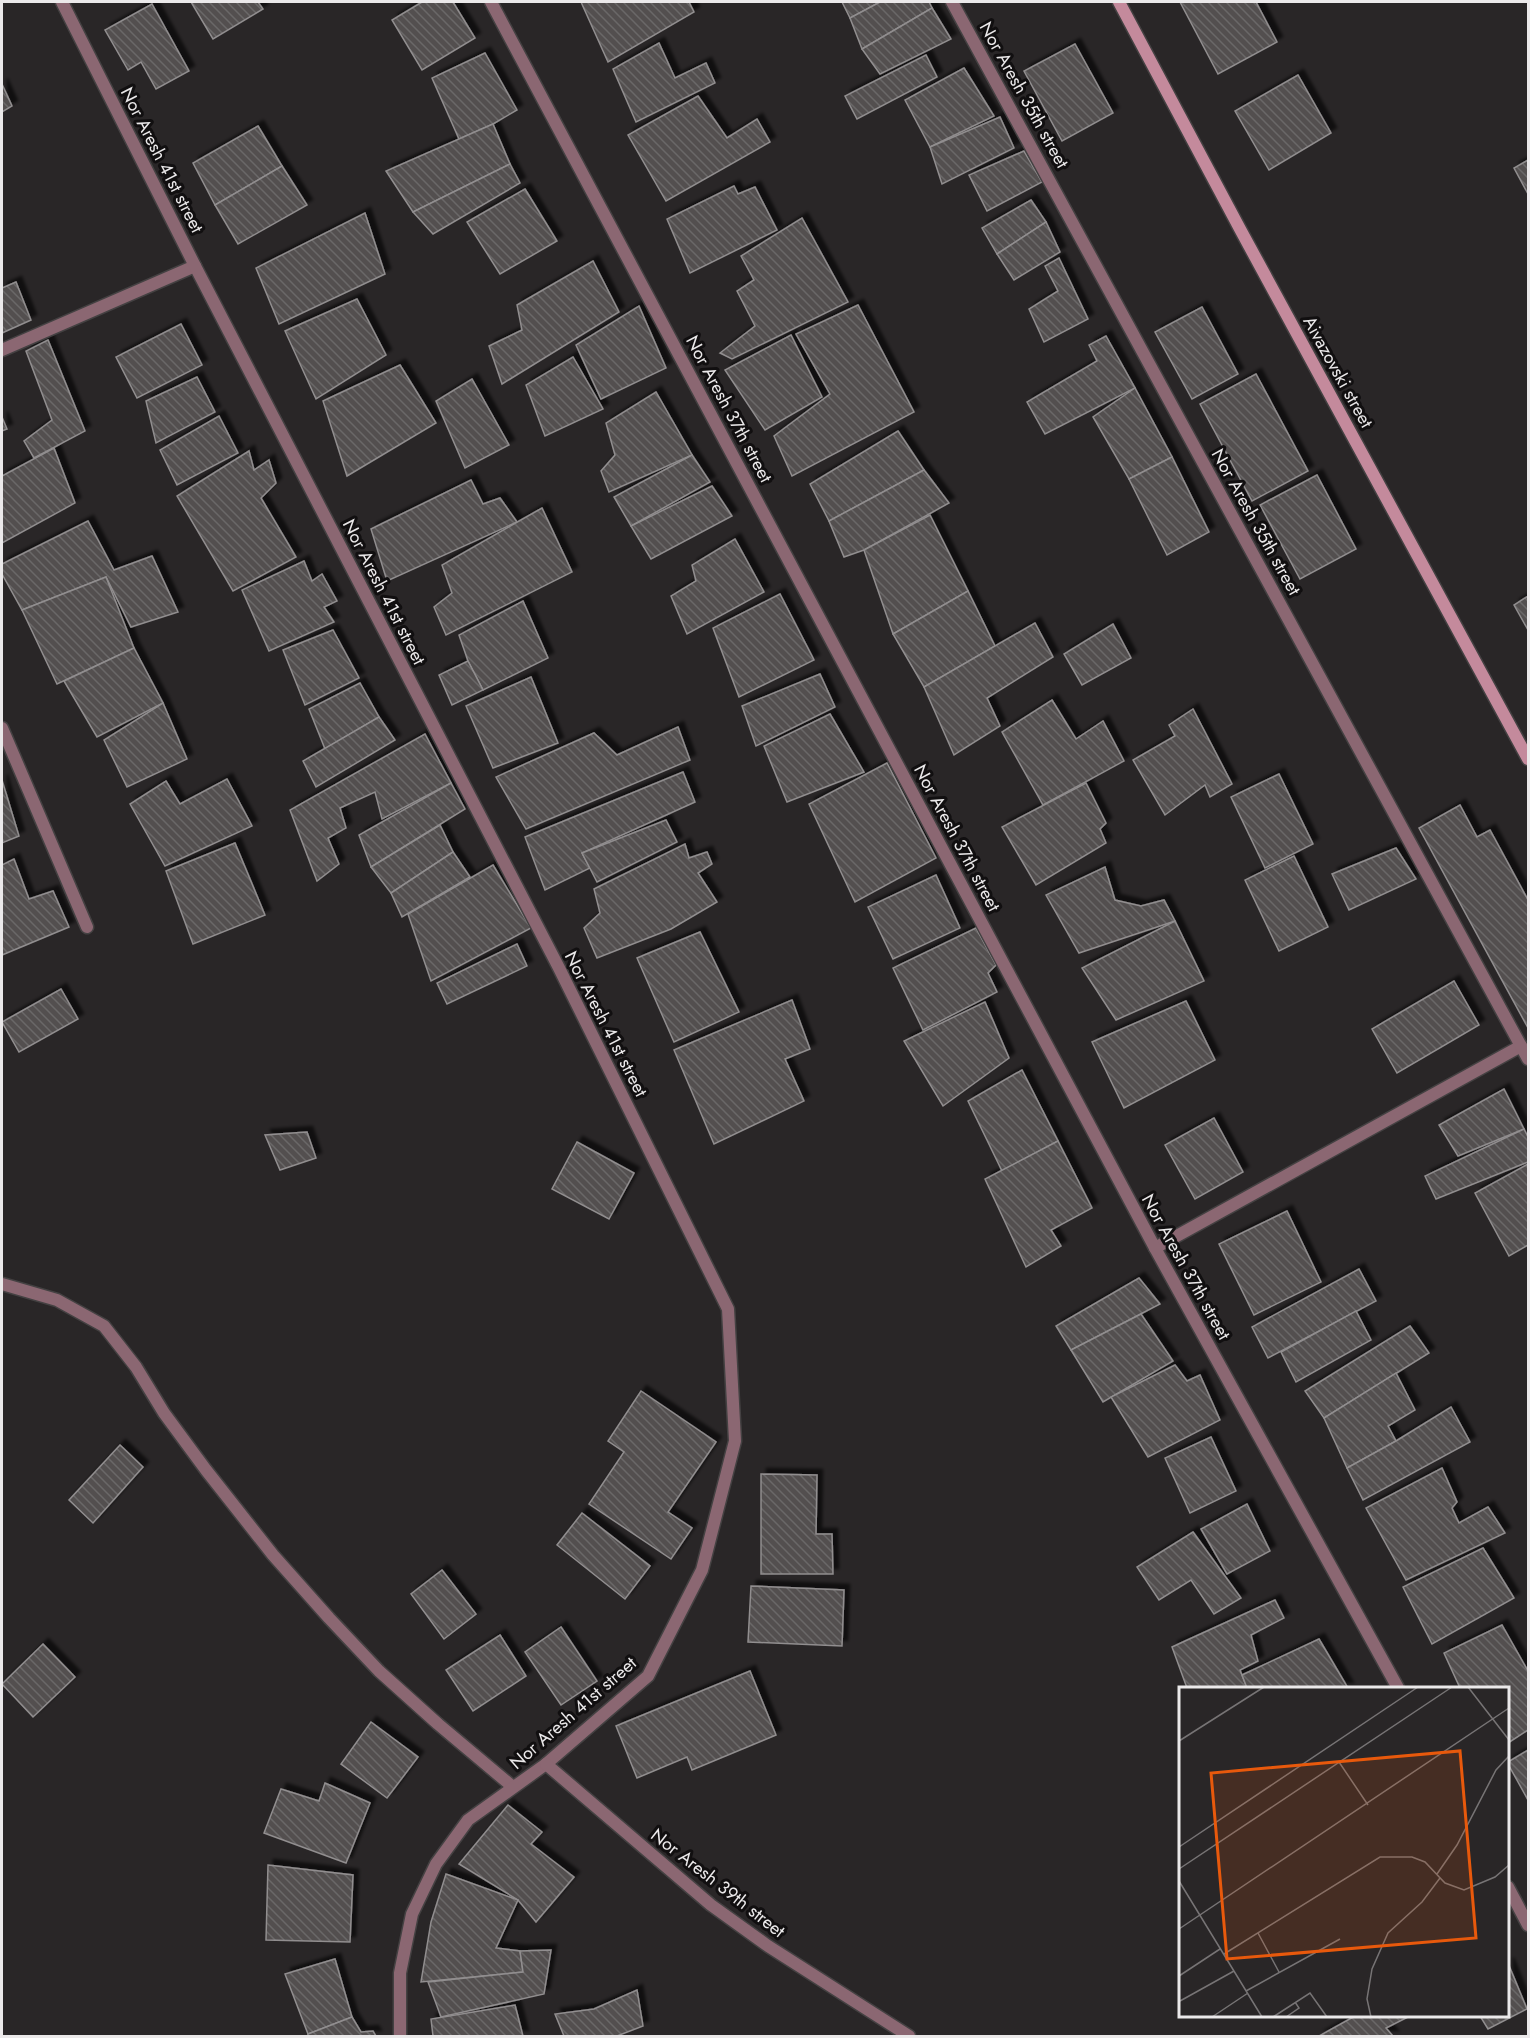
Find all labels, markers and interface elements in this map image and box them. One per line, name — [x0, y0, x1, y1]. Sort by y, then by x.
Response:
street label: Nor Aresh 35th street — [973, 17, 1075, 174]
street label: Nor Aresh 41st street — [114, 83, 210, 238]
street label: Aivazovski street — [1297, 311, 1380, 433]
street label: Nor Aresh 37th street — [679, 331, 779, 488]
street label: Nor Aresh 35th street — [1205, 444, 1307, 601]
street label: Nor Aresh 41st street — [336, 515, 432, 670]
street label: Nor Aresh 37th street — [907, 760, 1007, 917]
street label: Nor Aresh 41st street — [558, 947, 654, 1102]
street label: Nor Aresh 37th street — [1135, 1189, 1237, 1345]
street label: Nor Aresh 41st street — [504, 1650, 643, 1775]
inset map — [1179, 1687, 1509, 2017]
street label: Nor Aresh 39th street — [645, 1822, 791, 1944]

